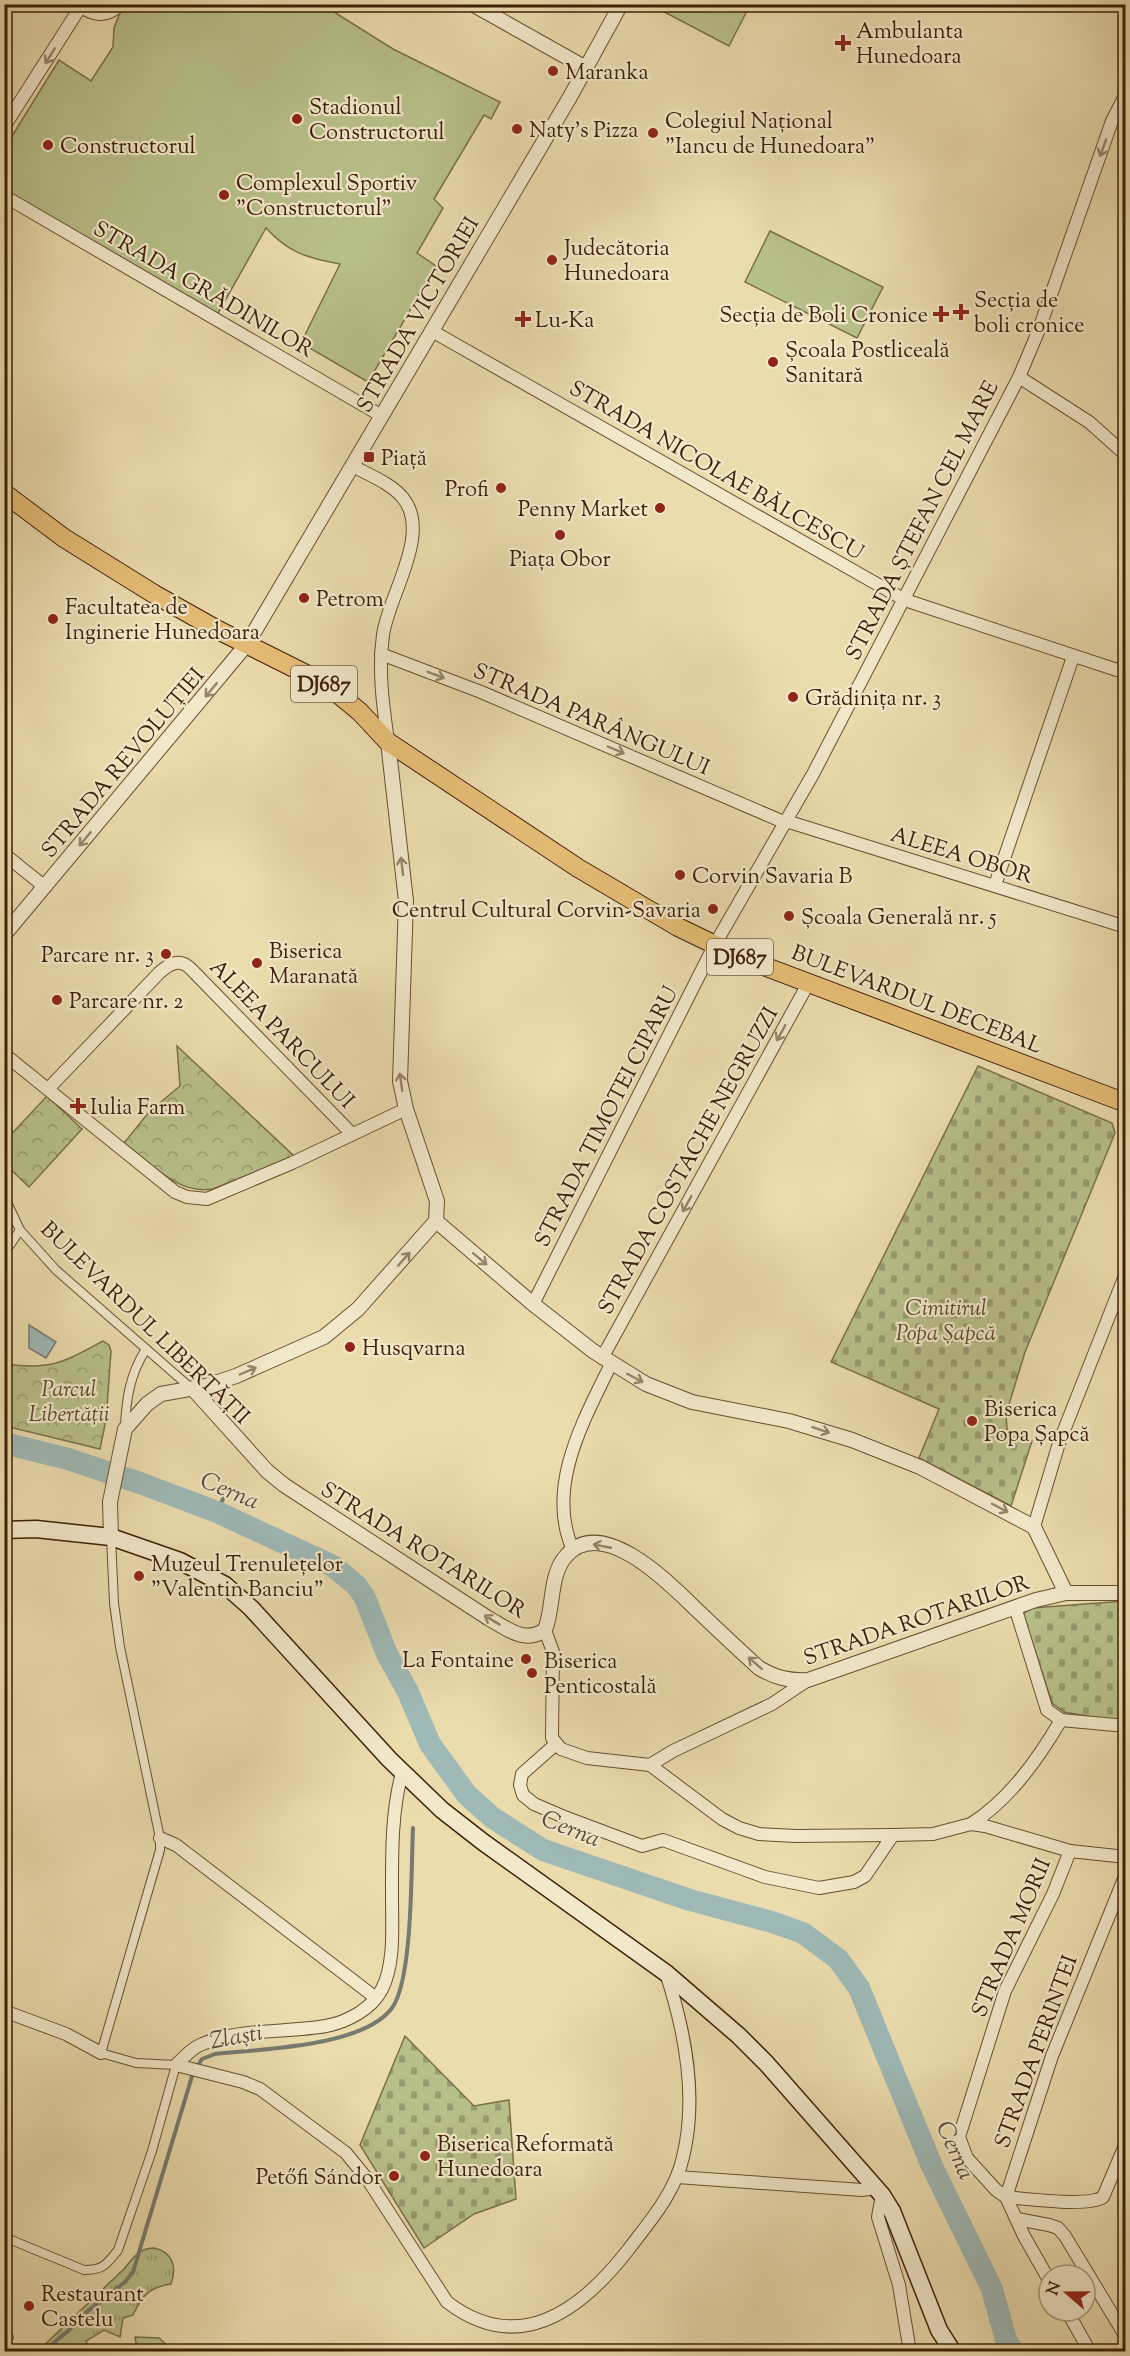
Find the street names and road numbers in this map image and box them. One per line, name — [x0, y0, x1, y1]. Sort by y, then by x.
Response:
street label: STRADA VICTORIEI — [350, 212, 489, 419]
street label: STRADA GRĂDINILOR — [86, 214, 319, 367]
street label: STRADA NICOLAE BĂLCESCU — [562, 374, 869, 569]
street label: STRADA ȘTEFAN CEL MARE — [839, 376, 1008, 667]
street label: STRADA PARÂNGULUI — [468, 656, 714, 785]
street label: STRADA REVOLUȚIEI — [35, 662, 214, 866]
road number: DJ687 — [291, 666, 357, 702]
street label: ALEEA OBOR — [886, 820, 1036, 894]
street label: BULEVARDUL DECEBAL — [786, 938, 1046, 1063]
road number: DJ687 — [707, 939, 773, 975]
street label: ALEEA PARCULUI — [201, 953, 361, 1117]
street label: STRADA TIMOTEI CIPARU — [528, 981, 688, 1253]
street label: STRADA COSTACHE NEGRUZZI — [591, 1002, 788, 1321]
street label: BULEVARDUL LIBERTĂȚII — [32, 1215, 256, 1433]
street label: STRADA ROTARILOR — [313, 1475, 532, 1628]
street label: STRADA ROTARILOR — [800, 1568, 1035, 1676]
street label: STRADA MORII — [965, 1854, 1061, 2023]
street label: STRADA PERINTEI — [988, 1951, 1088, 2153]

